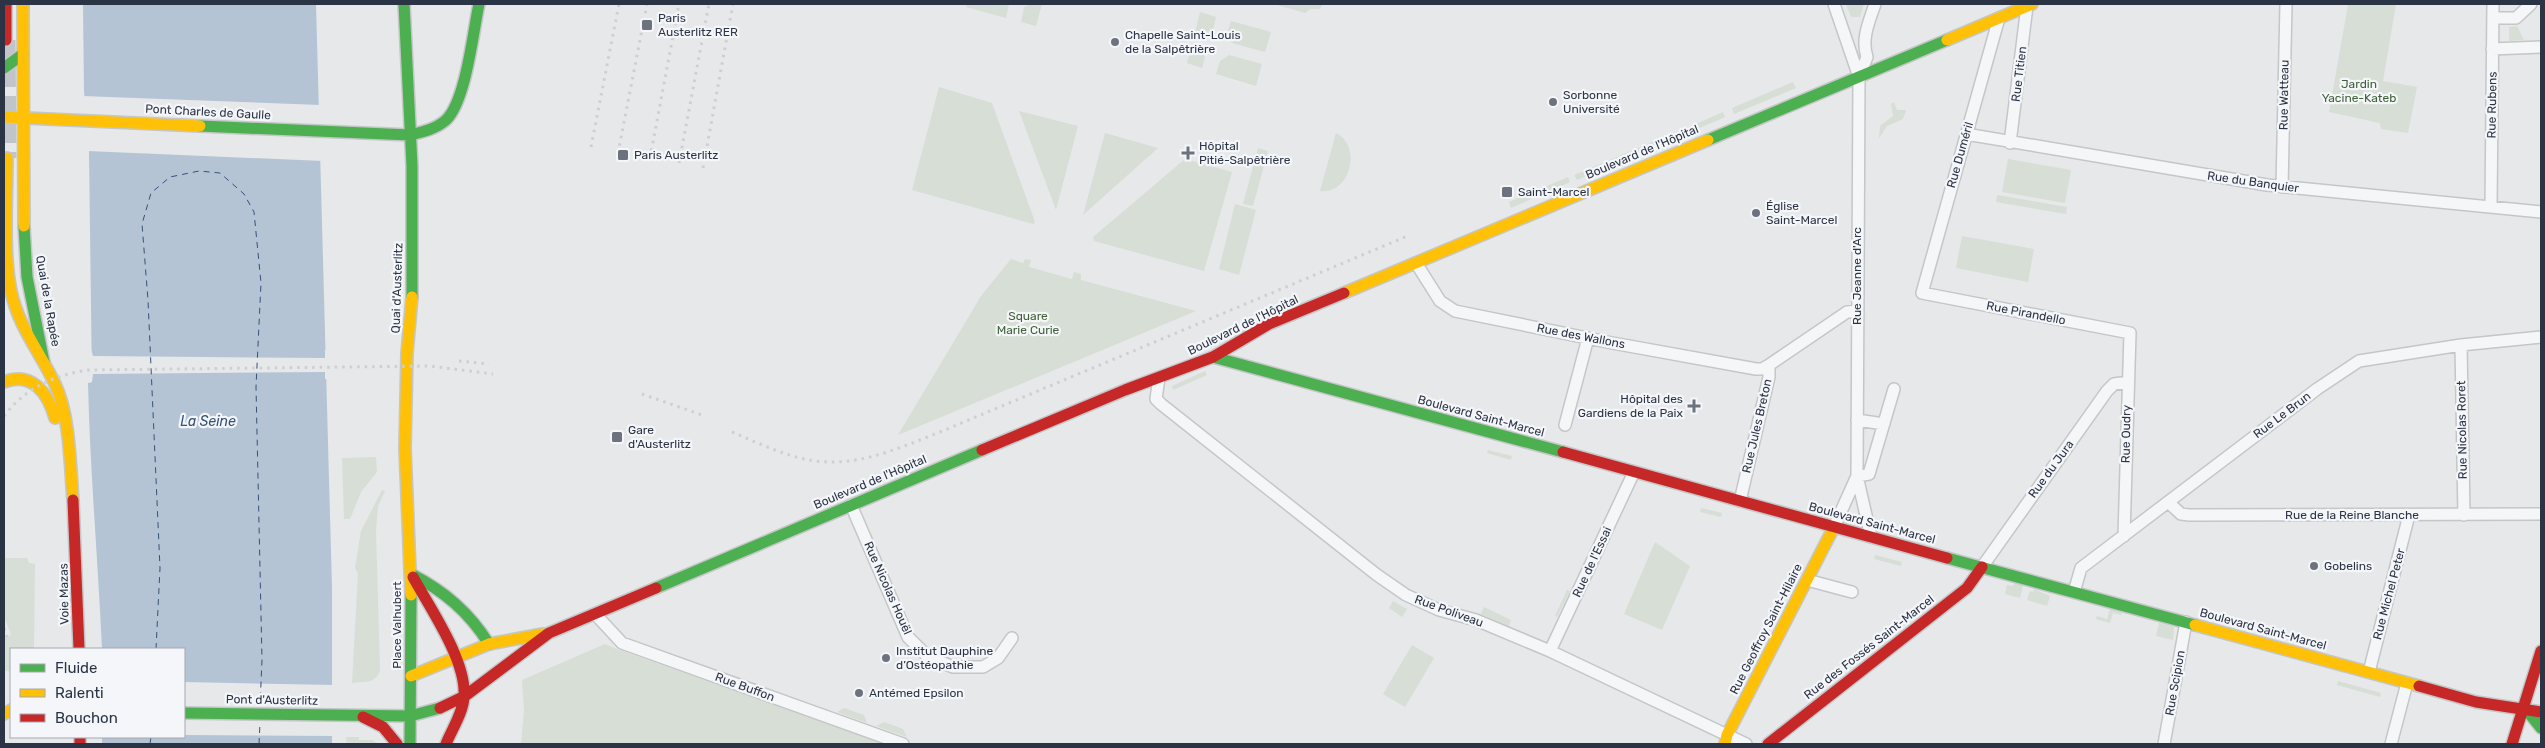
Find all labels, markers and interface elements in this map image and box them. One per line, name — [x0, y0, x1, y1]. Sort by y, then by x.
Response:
place label: Paris Austerlitz RER — [658, 11, 738, 39]
marker: Paris Austerlitz RER — [640, 18, 654, 32]
place label: Chapelle Saint-Louis de la Salpêtrière — [1125, 28, 1241, 56]
marker: Chapelle Saint-Louis de la Salpêtrière — [1109, 36, 1121, 48]
street label: Rue Titien — [2009, 45, 2029, 103]
street label: Rue Watteau — [2276, 60, 2292, 130]
street label: Rue Rubens — [2484, 71, 2500, 139]
park label: Jardin Yacine-Kateb — [2322, 77, 2396, 105]
place label: Sorbonne Université — [1563, 88, 1620, 116]
marker: Sorbonne Université — [1547, 96, 1559, 108]
street label: Pont Charles de Gaulle — [145, 102, 271, 122]
street label: Rue Duméril — [1944, 120, 1976, 190]
street label: Boulevard de l'Hôpital — [1583, 122, 1701, 182]
place label: Hôpital Pitié-Salpêtrière — [1199, 139, 1291, 167]
marker: Hôpital Pitié-Salpêtrière — [1181, 146, 1195, 160]
marker: Paris Austerlitz — [616, 148, 630, 162]
place label: Paris Austerlitz — [634, 148, 718, 162]
street label: Rue du Banquier — [2206, 169, 2300, 195]
marker: Saint-Marcel — [1500, 185, 1514, 199]
place label: Saint-Marcel — [1518, 185, 1589, 199]
place label: Église Saint-Marcel — [1766, 199, 1837, 227]
marker: Église Saint-Marcel — [1750, 207, 1762, 219]
street label: Rue Jeanne d'Arc — [1850, 227, 1864, 325]
street label: Quai d'Austerlitz — [388, 242, 406, 334]
street label: Quai de la Rapée — [33, 254, 63, 348]
street label: Boulevard de l'Hôpital — [1185, 292, 1301, 358]
street label: Rue Pirandello — [1985, 298, 2067, 328]
park label: Square Marie Curie — [997, 309, 1060, 337]
street label: Rue des Wallons — [1536, 321, 1626, 351]
street label: Rue Jules Breton — [1739, 378, 1775, 474]
street label: Rue Nicolas Roret — [2454, 380, 2470, 479]
street label: Rue Le Brun — [2251, 389, 2313, 441]
street label: Boulevard Saint-Marcel — [1416, 392, 1546, 440]
place label: Hôpital des Gardiens de la Paix — [1578, 392, 1684, 420]
marker: Hôpital des Gardiens de la Paix — [1687, 399, 1701, 413]
street label: Rue Oudry — [2118, 404, 2134, 463]
water label: La Seine — [180, 413, 236, 430]
place label: Gare d'Austerlitz — [628, 423, 691, 451]
marker: Gare d'Austerlitz — [610, 430, 624, 444]
street label: Rue du Jura — [2025, 437, 2077, 501]
street label: Boulevard de l'Hôpital — [811, 452, 929, 512]
street label: Boulevard Saint-Marcel — [1807, 499, 1937, 547]
street label: Rue de la Reine Blanche — [2285, 508, 2419, 522]
street label: Rue de l'Essai — [1570, 524, 1614, 599]
street label: Rue Nicolas Houël — [861, 539, 915, 637]
street label: Rue Michel Peter — [2370, 546, 2408, 641]
place label: Gobelins — [2324, 559, 2372, 573]
marker: Gobelins — [2308, 560, 2320, 572]
street label: Rue Geoffroy Saint-Hilaire — [1727, 561, 1805, 697]
street label: Voie Mazas — [56, 563, 72, 625]
street label: Place Valhubert — [390, 581, 404, 669]
street label: Rue Poliveau — [1413, 592, 1485, 630]
street label: Rue des Fossés Saint-Marcel — [1801, 592, 1937, 702]
street label: Boulevard Saint-Marcel — [2198, 605, 2328, 653]
place label: Institut Dauphine d’Ostéopathie — [896, 644, 994, 672]
legend — [10, 648, 185, 738]
street label: Rue Scipion — [2162, 649, 2188, 717]
marker: Institut Dauphine d’Ostéopathie — [880, 652, 892, 664]
text: Fluide — [55, 659, 97, 677]
street label: Rue Buffon — [713, 670, 777, 704]
text: Ralenti — [55, 684, 104, 702]
place label: Antémed Epsilon — [869, 686, 964, 700]
marker: Antémed Epsilon — [853, 687, 865, 699]
street label: Pont d'Austerlitz — [226, 692, 318, 708]
text: Bouchon — [55, 709, 118, 727]

